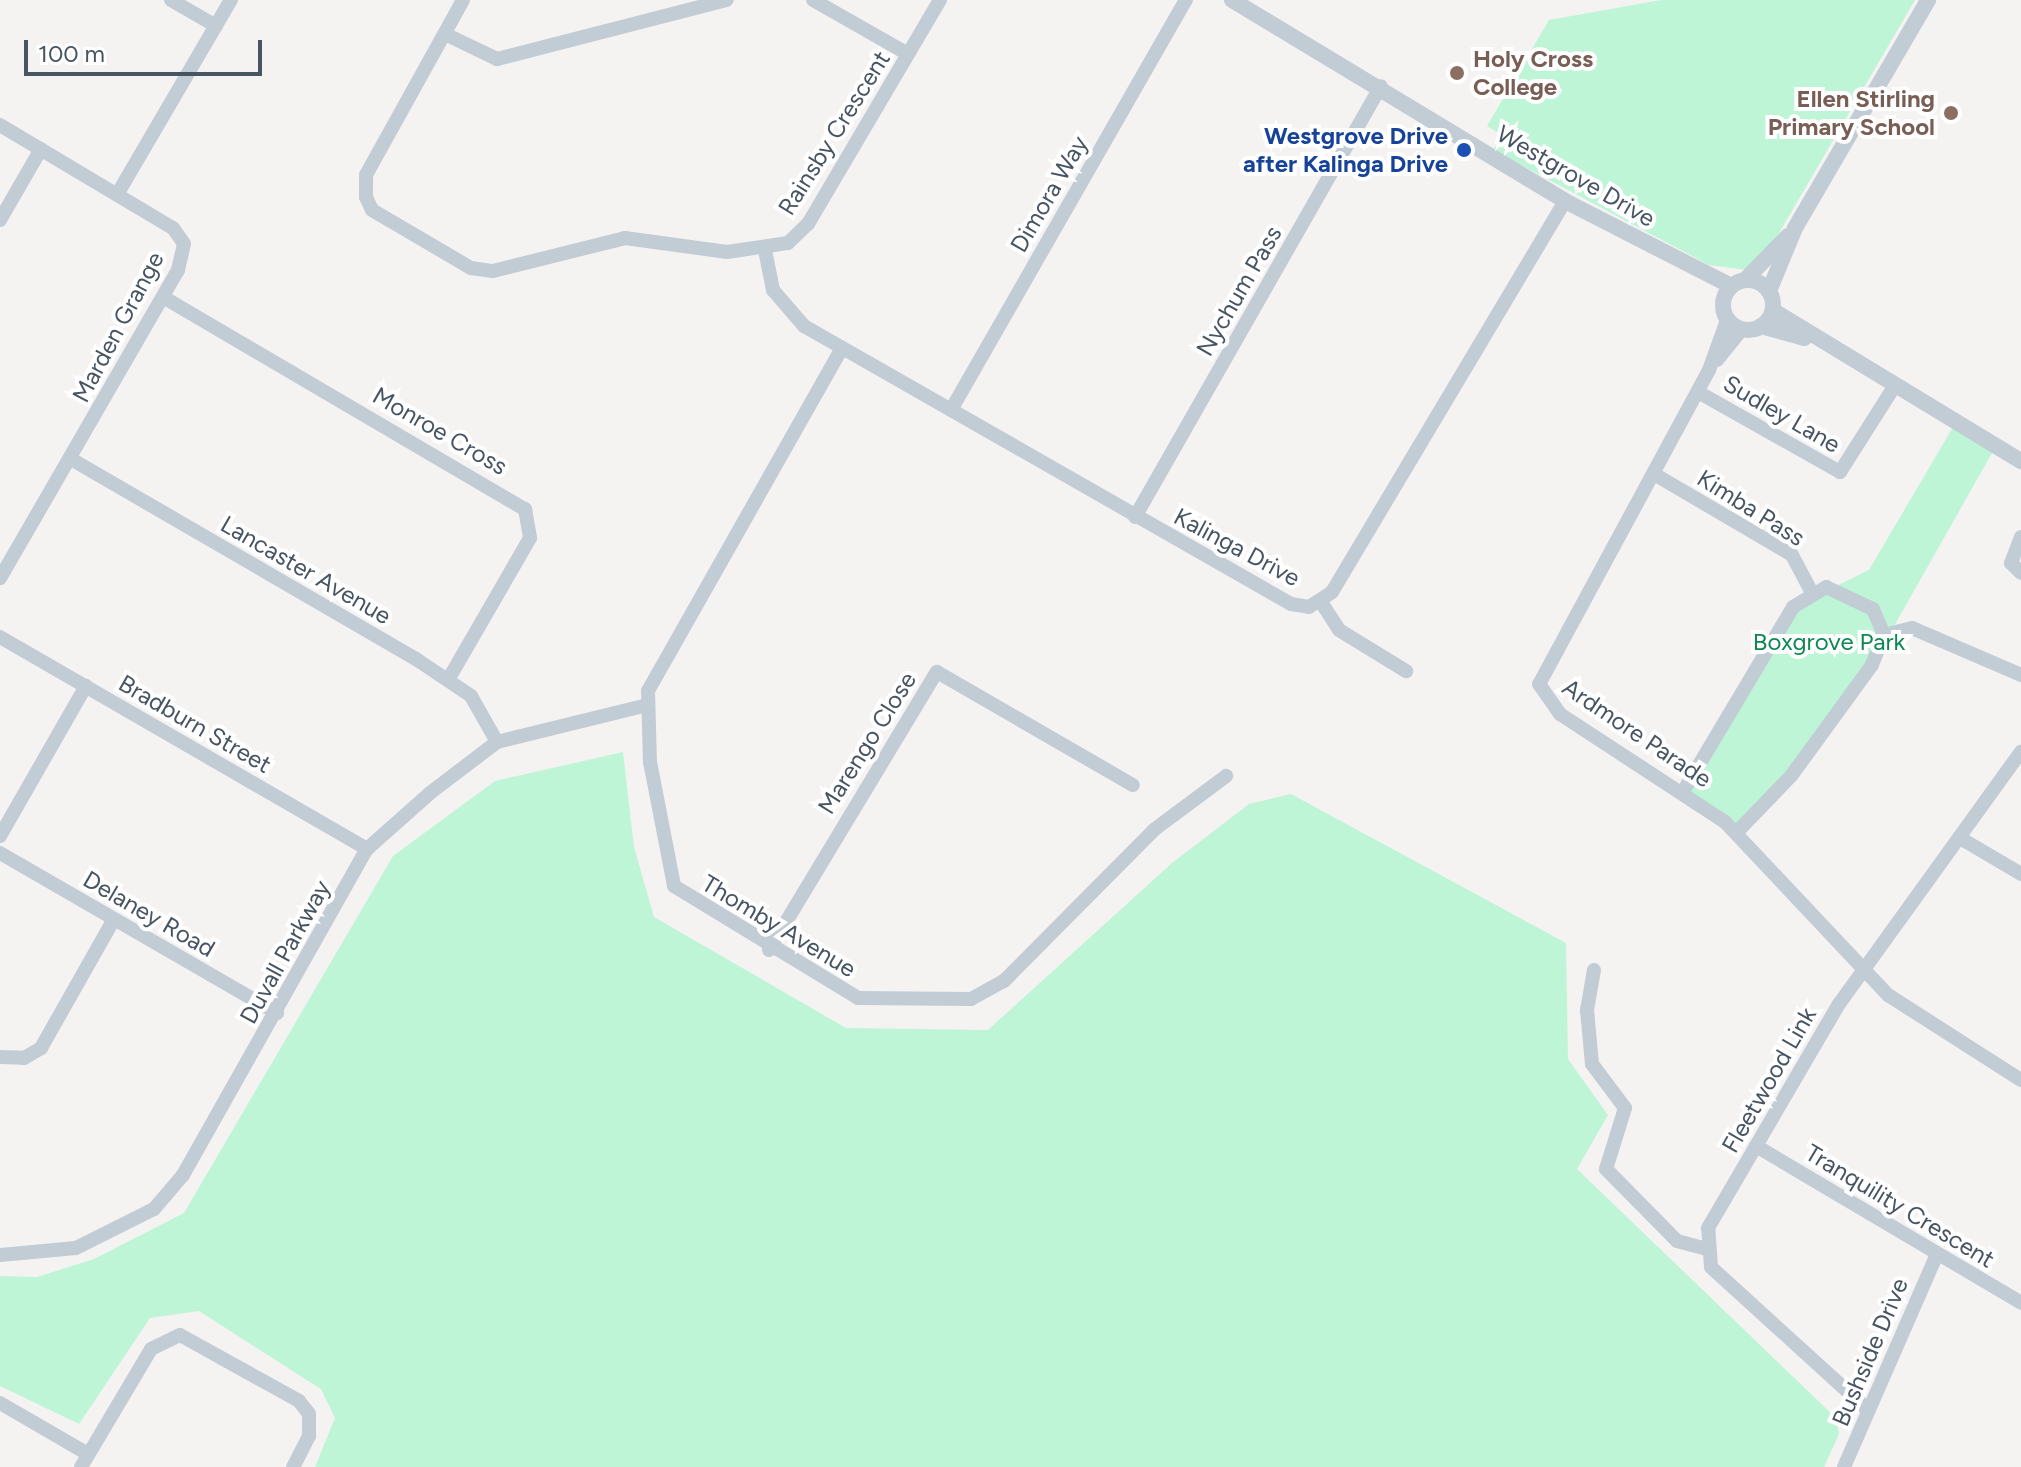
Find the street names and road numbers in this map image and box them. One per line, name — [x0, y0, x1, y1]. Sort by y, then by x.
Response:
street label: Rainsby Crescent — [772, 46, 896, 220]
street label: Westgrove Drive — [1492, 119, 1660, 233]
street label: Dimora Way — [1004, 131, 1094, 257]
street label: Nychum Pass — [1190, 221, 1288, 361]
street label: Marden Grange — [66, 247, 170, 407]
street label: Sudley Lane — [1718, 369, 1846, 459]
street label: Monroe Cross — [368, 381, 512, 481]
street label: Kimba Pass — [1692, 464, 1810, 552]
street label: Kalinga Drive — [1169, 502, 1305, 592]
street label: Lancaster Avenue — [216, 510, 396, 630]
street label: Marengo Close — [812, 667, 922, 819]
street label: Bradburn Street — [114, 669, 276, 779]
street label: Ardmore Parade — [1557, 673, 1717, 793]
street label: Delaney Road — [78, 865, 220, 963]
street label: Thomby Avenue — [697, 869, 861, 983]
street label: Duvall Parkway — [234, 875, 336, 1029]
street label: Fleetwood Link — [1716, 1002, 1822, 1158]
street label: Tranquility Crescent — [1800, 1138, 2000, 1274]
street label: Bushside Drive — [1826, 1274, 1914, 1430]

